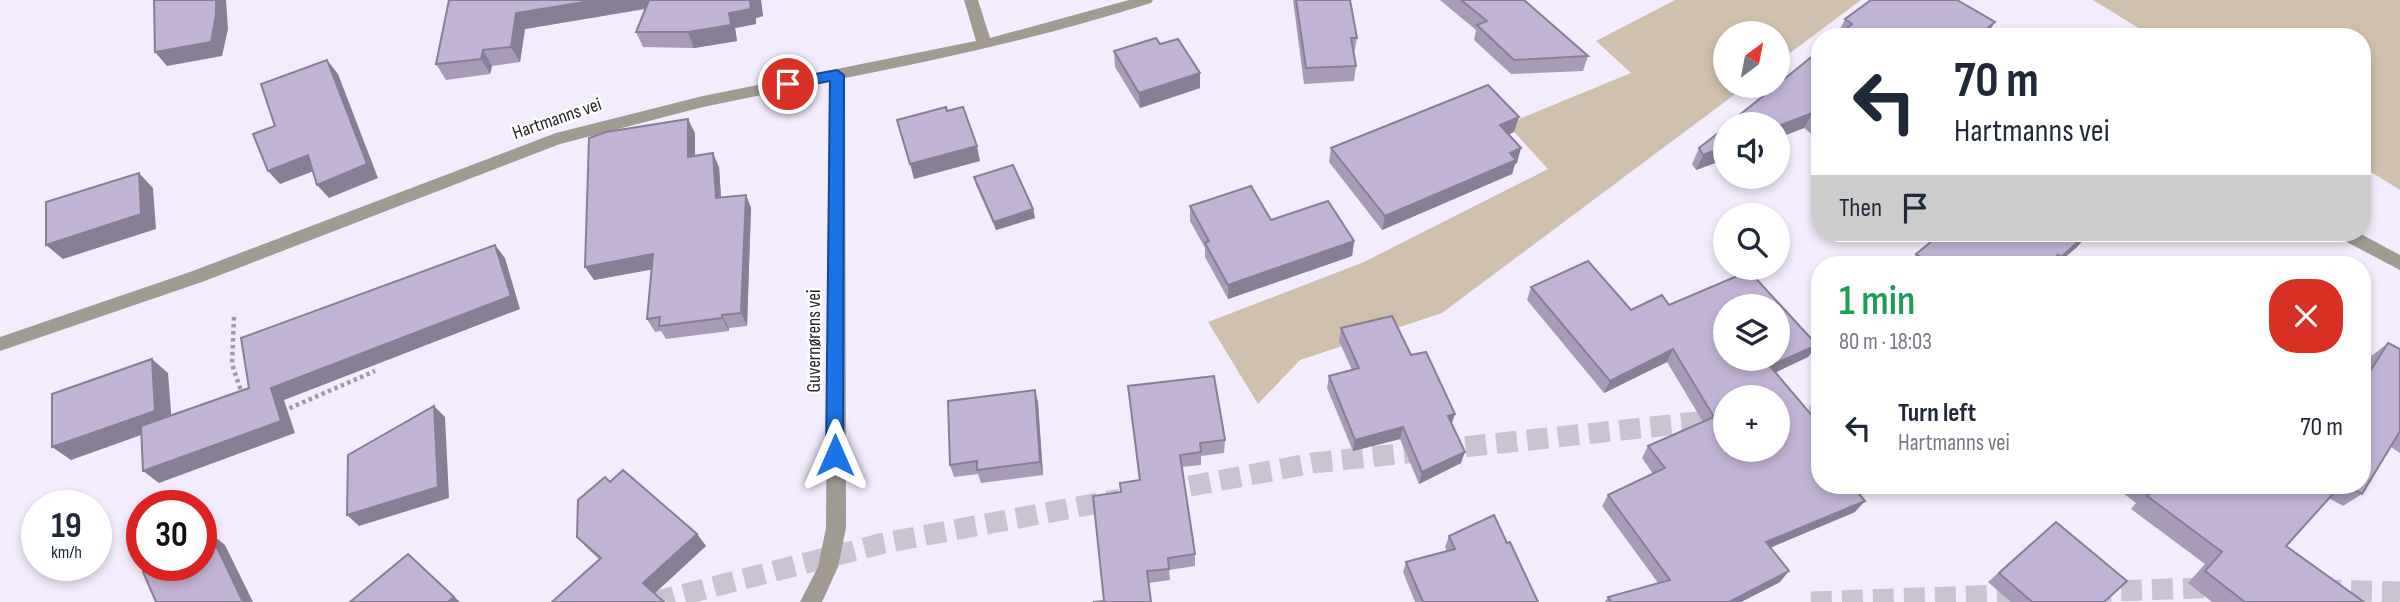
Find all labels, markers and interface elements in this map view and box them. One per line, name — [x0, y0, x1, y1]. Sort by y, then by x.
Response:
north arrow — [1713, 21, 1790, 98]
map controls — [1713, 21, 1790, 462]
text: 70 m — [1954, 52, 2039, 111]
pin — [758, 54, 818, 114]
icon: left — [1839, 56, 1930, 147]
icon: arrive — [769, 65, 807, 103]
street label: Hartmanns vei — [510, 93, 604, 145]
button: sound — [1713, 112, 1790, 189]
text: Hartmanns vei — [1954, 112, 2110, 151]
icon: arrive — [1896, 189, 1934, 227]
text: Then — [1839, 193, 1882, 224]
button: search — [1713, 203, 1790, 280]
text: 1 min — [1839, 276, 1915, 327]
button: close — [2269, 279, 2343, 353]
street label: Guvernørens vei — [803, 290, 826, 392]
button: layers — [1713, 294, 1790, 371]
text: 80 m · 18:03 — [1839, 328, 1932, 356]
button: + — [1713, 385, 1790, 462]
text: Turn left — [1898, 398, 1976, 429]
icon: left — [1839, 409, 1877, 447]
text: 70 m — [2300, 412, 2343, 443]
position arrow — [798, 418, 872, 492]
text: Hartmanns vei — [1898, 429, 2010, 457]
speed limit sign: 30 — [126, 490, 217, 581]
text: 19 — [51, 505, 82, 548]
text: km/h — [51, 542, 82, 563]

